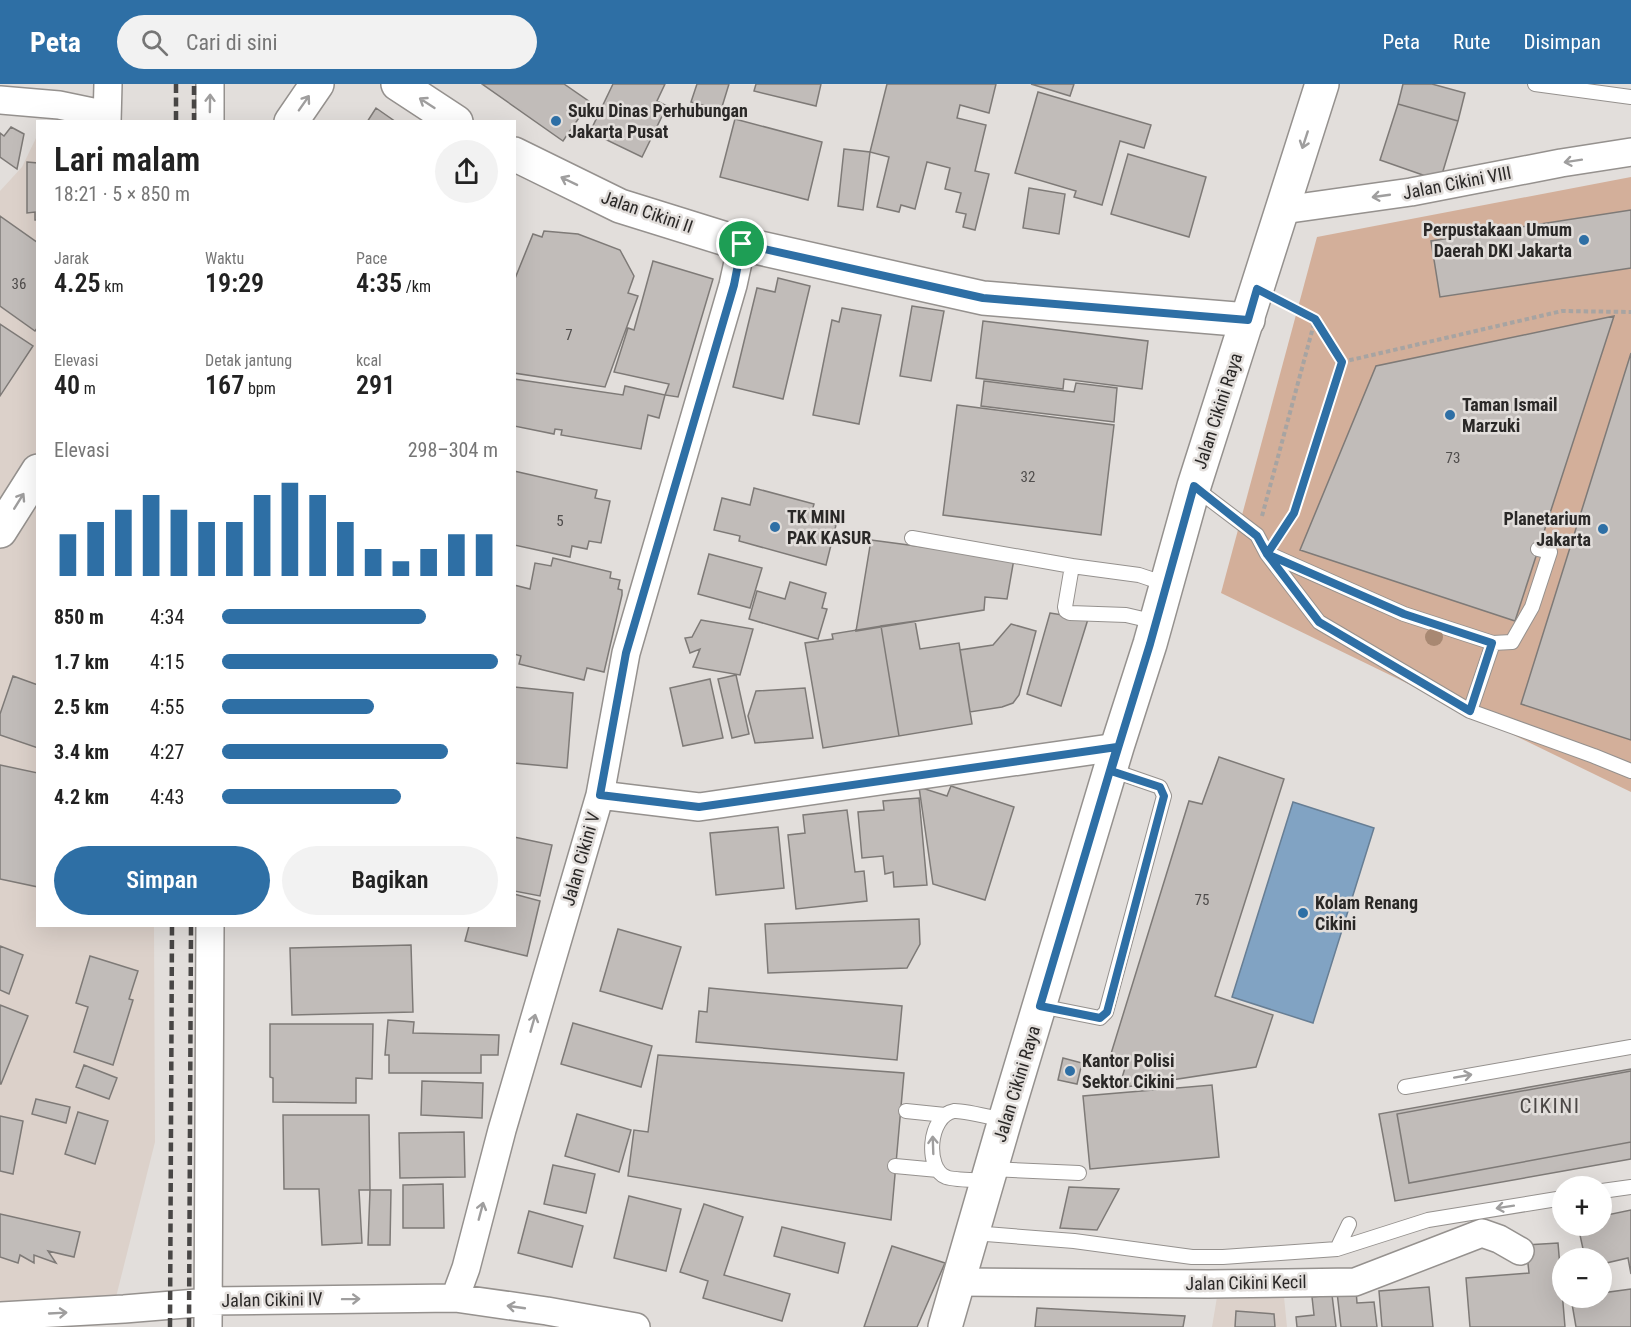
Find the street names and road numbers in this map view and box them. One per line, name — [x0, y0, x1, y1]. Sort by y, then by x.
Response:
street label: Jalan Cikini VIII — [1401, 162, 1513, 203]
street label: Jalan Cikini II — [599, 186, 696, 237]
street label: Jalan Cikini Raya — [1189, 350, 1246, 471]
street label: Jalan Cikini V — [557, 810, 604, 908]
street label: Jalan Cikini Raya — [989, 1023, 1044, 1145]
street label: Jalan Cikini Kecil — [1185, 1271, 1307, 1294]
street label: Jalan Cikini IV — [221, 1288, 323, 1311]

